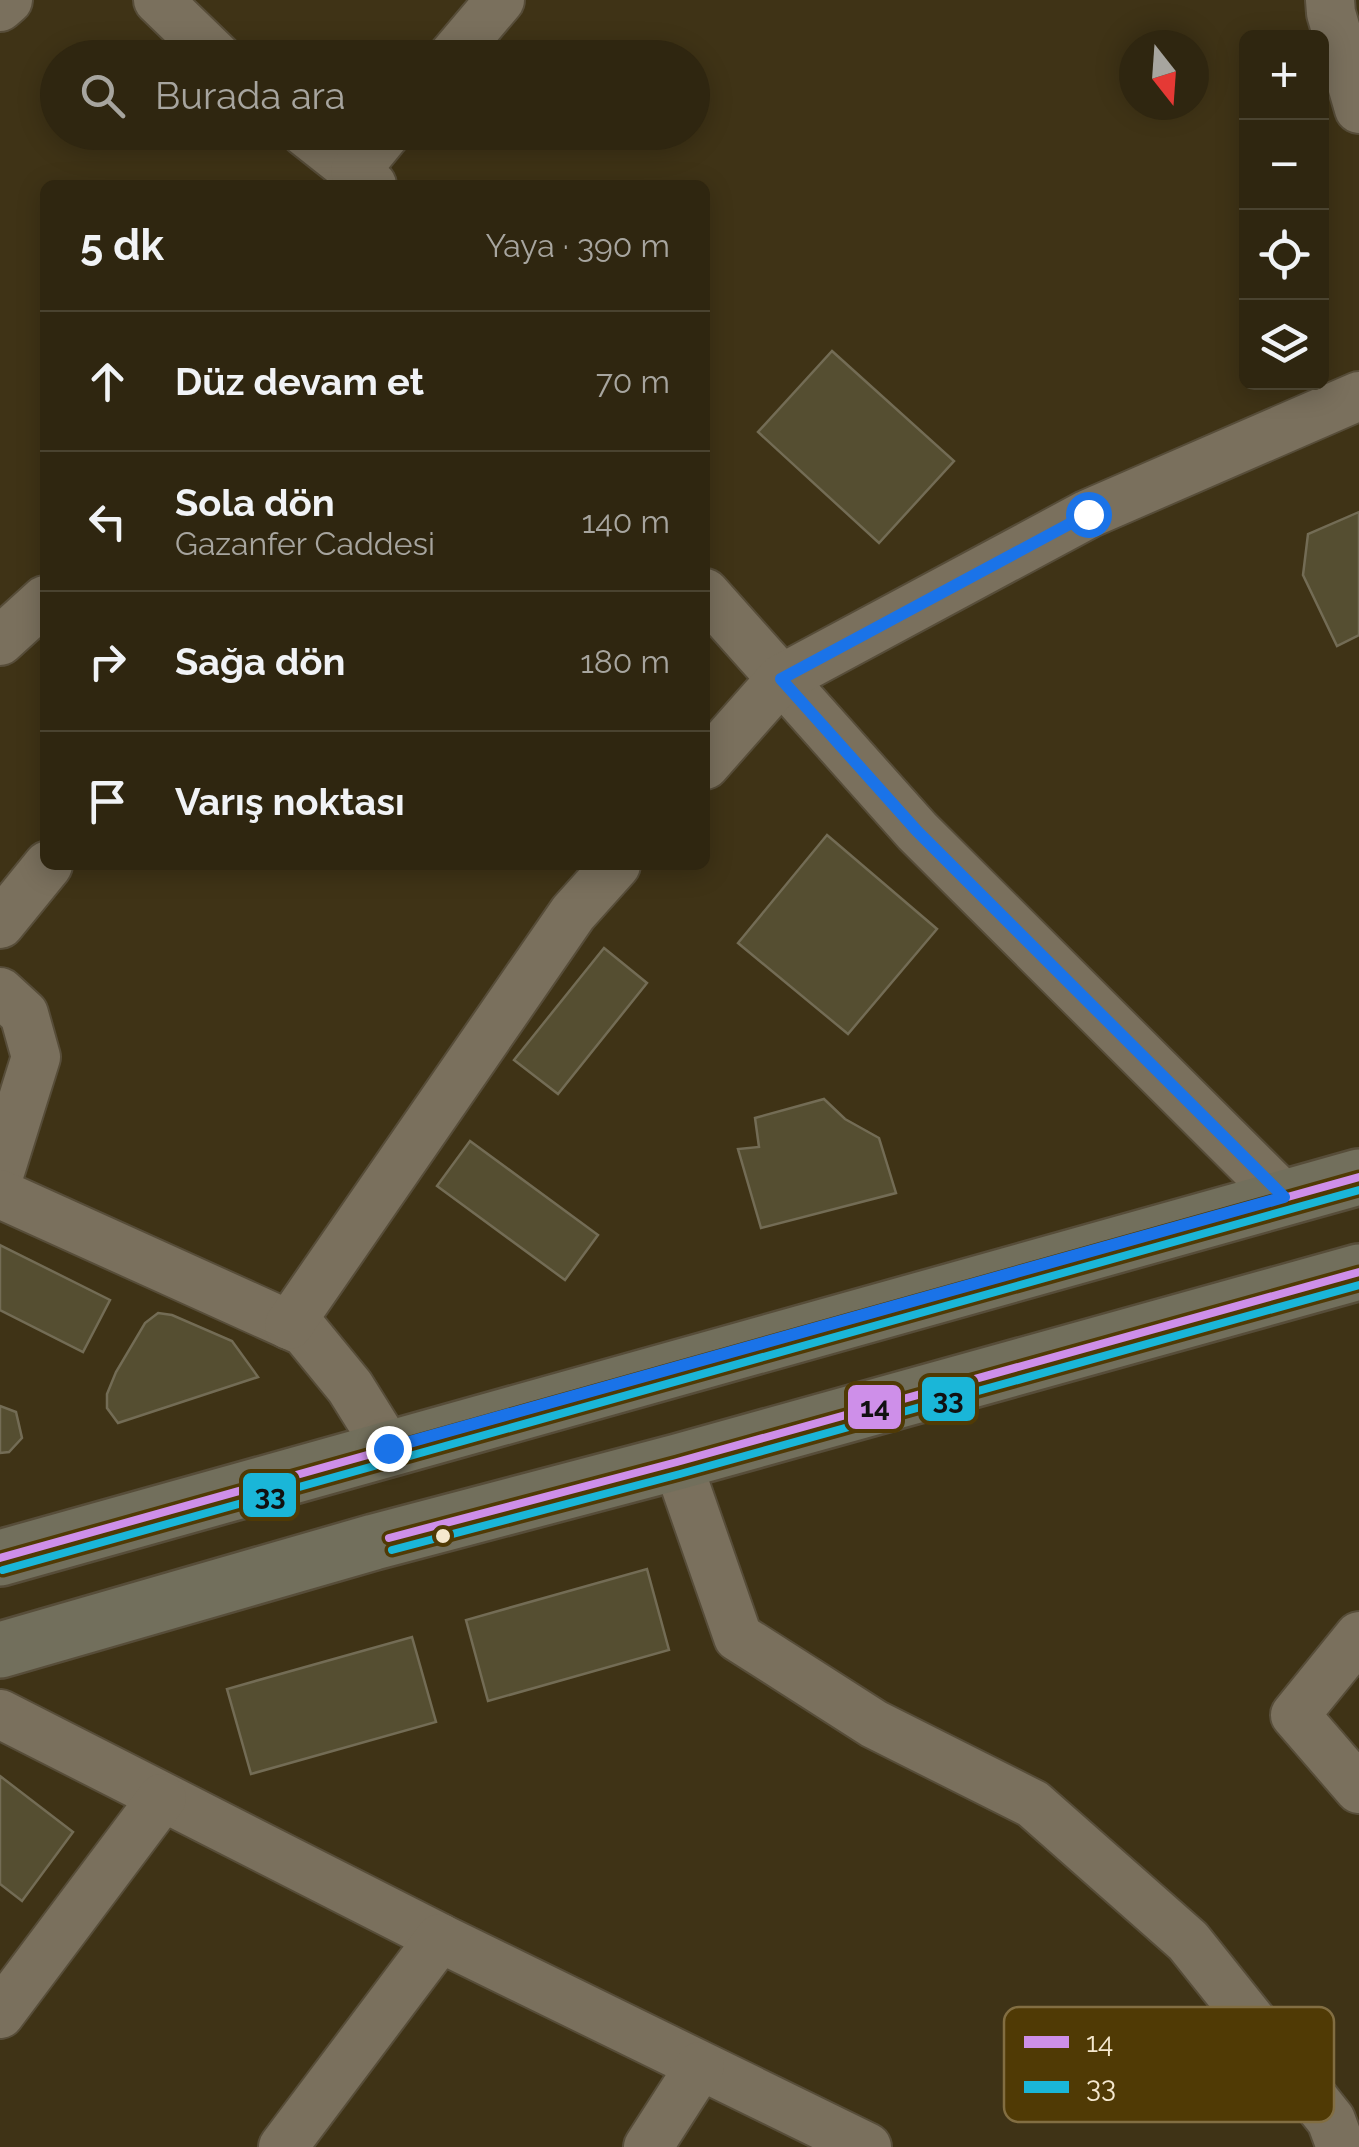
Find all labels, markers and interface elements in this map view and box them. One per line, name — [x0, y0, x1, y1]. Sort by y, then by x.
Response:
north arrow — [1119, 30, 1209, 120]
map controls — [1239, 30, 1329, 390]
button: + — [1239, 30, 1329, 120]
search box — [40, 40, 710, 150]
icon: search — [75, 68, 130, 123]
text: Burada ara — [155, 73, 346, 118]
button: − — [1239, 120, 1329, 210]
button: locate — [1239, 210, 1329, 300]
text: 5 dk — [80, 221, 164, 270]
text: Yaya · 390 m — [485, 227, 670, 264]
button: layers — [1239, 300, 1329, 390]
icon: ahead — [80, 354, 135, 409]
text: Düz devam et — [175, 359, 424, 404]
text: 70 m — [596, 363, 670, 400]
text: Sola dön — [175, 480, 335, 525]
route start — [1066, 492, 1112, 538]
icon: left — [80, 494, 135, 549]
text: 140 m — [582, 503, 670, 540]
text: Gazanfer Caddesi — [175, 525, 435, 562]
icon: right — [80, 634, 135, 689]
text: Sağa dön — [175, 639, 346, 684]
text: 180 m — [580, 643, 670, 680]
icon: arrive — [80, 774, 135, 829]
text: Varış noktası — [175, 779, 405, 824]
line badge: 33 — [920, 1375, 977, 1423]
line badge: 14 — [846, 1383, 903, 1431]
text: 33 — [932, 1383, 964, 1416]
text: 14 — [860, 1391, 890, 1424]
route end — [366, 1426, 412, 1472]
line badge: 33 — [241, 1471, 298, 1519]
text: 33 — [254, 1479, 286, 1512]
unlabelled marker — [433, 1526, 453, 1546]
legend — [1004, 2007, 1334, 2122]
text: 14 — [1086, 2026, 1113, 2059]
text: 33 — [1086, 2071, 1116, 2104]

